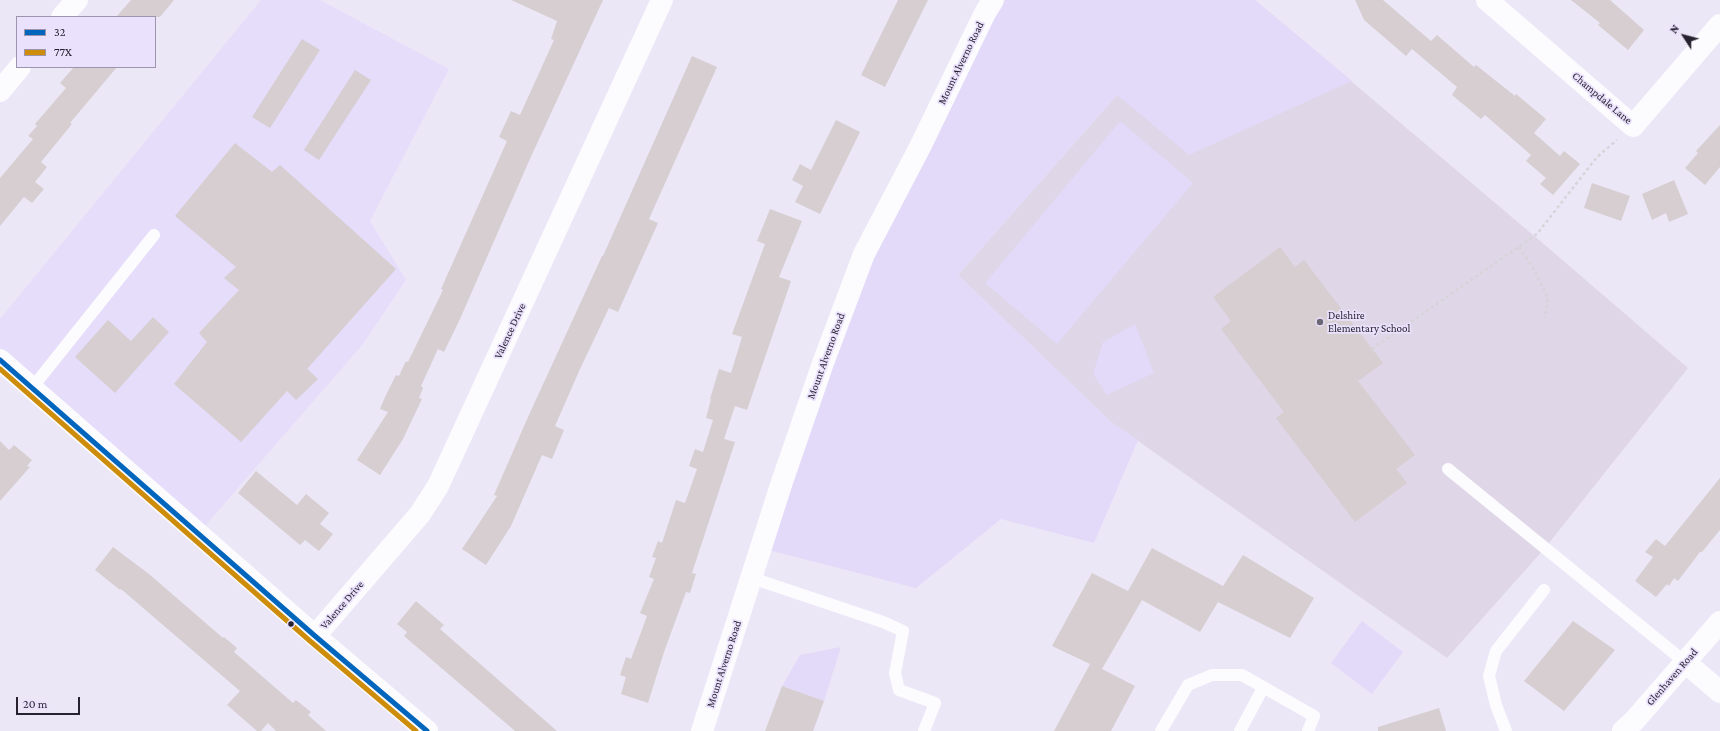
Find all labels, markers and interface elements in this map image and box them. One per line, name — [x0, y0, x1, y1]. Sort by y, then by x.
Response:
legend — [16, 16, 156, 68]
north arrow — [1664, 16, 1704, 56]
street label: Mount Alverno Road — [935, 19, 987, 107]
text: N — [1667, 22, 1681, 36]
text: 32 — [54, 25, 65, 39]
text: 77X — [54, 45, 72, 59]
street label: Champdale Lane — [1569, 69, 1635, 127]
street label: Valence Drive — [491, 301, 529, 361]
place label: Delshire Elementary School — [1328, 309, 1410, 335]
street label: Mount Alverno Road — [804, 311, 848, 401]
marker: Delshire Elementary School — [1315, 317, 1325, 327]
street label: Valence Drive — [317, 578, 367, 632]
unlabelled marker — [286, 619, 296, 629]
street label: Mount Alverno Road — [704, 619, 744, 709]
street label: Glenhaven Road — [1644, 646, 1700, 708]
scale bar — [18, 689, 82, 715]
text: 20 m — [23, 697, 47, 711]

